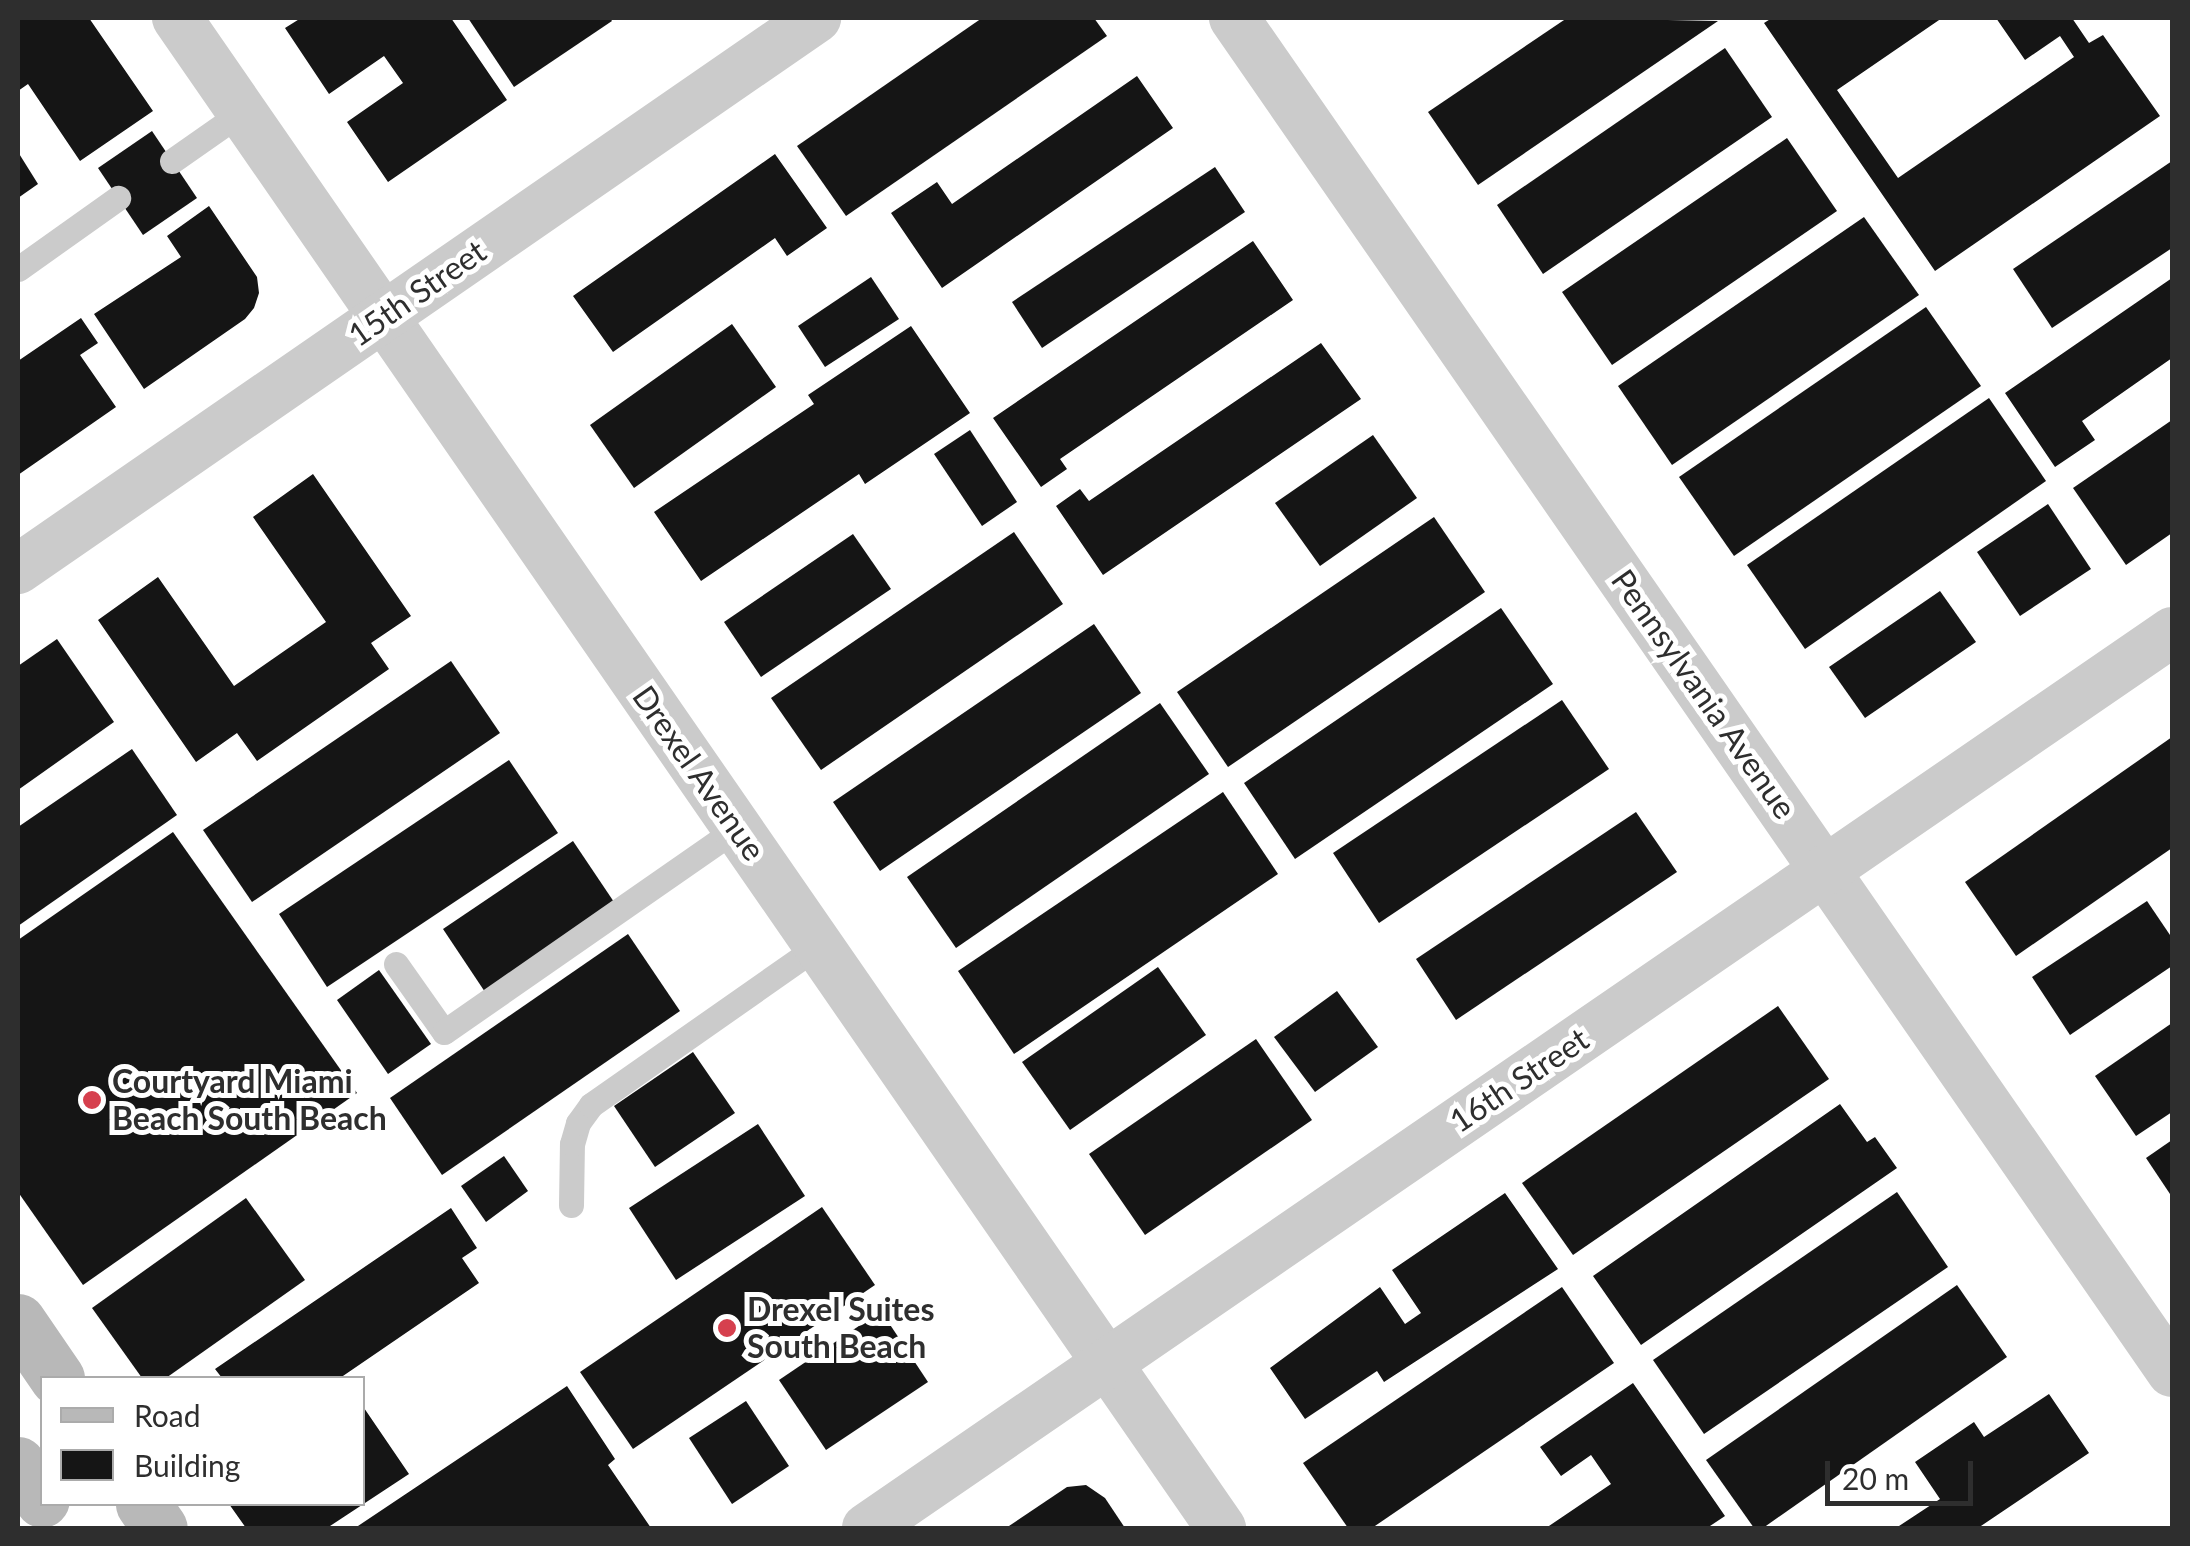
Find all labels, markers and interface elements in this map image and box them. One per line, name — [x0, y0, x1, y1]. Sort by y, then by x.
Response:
street label: 15th Street — [341, 232, 493, 354]
street label: Pennsylvania Avenue — [1603, 562, 1805, 826]
street label: Drexel Avenue — [624, 678, 774, 868]
street label: 16th Street — [1442, 1020, 1596, 1140]
place label: Courtyard Miami Beach South Beach — [112, 1063, 387, 1138]
marker: Courtyard Miami Beach South Beach — [81, 1089, 103, 1111]
place label: Drexel Suites South Beach — [747, 1291, 935, 1366]
marker: Drexel Suites South Beach — [716, 1317, 738, 1339]
legend — [40, 1376, 365, 1506]
text: Road — [134, 1397, 201, 1433]
scale bar — [1830, 1441, 1978, 1503]
text: Building — [134, 1447, 240, 1483]
text: 20 m — [1842, 1460, 1909, 1496]

